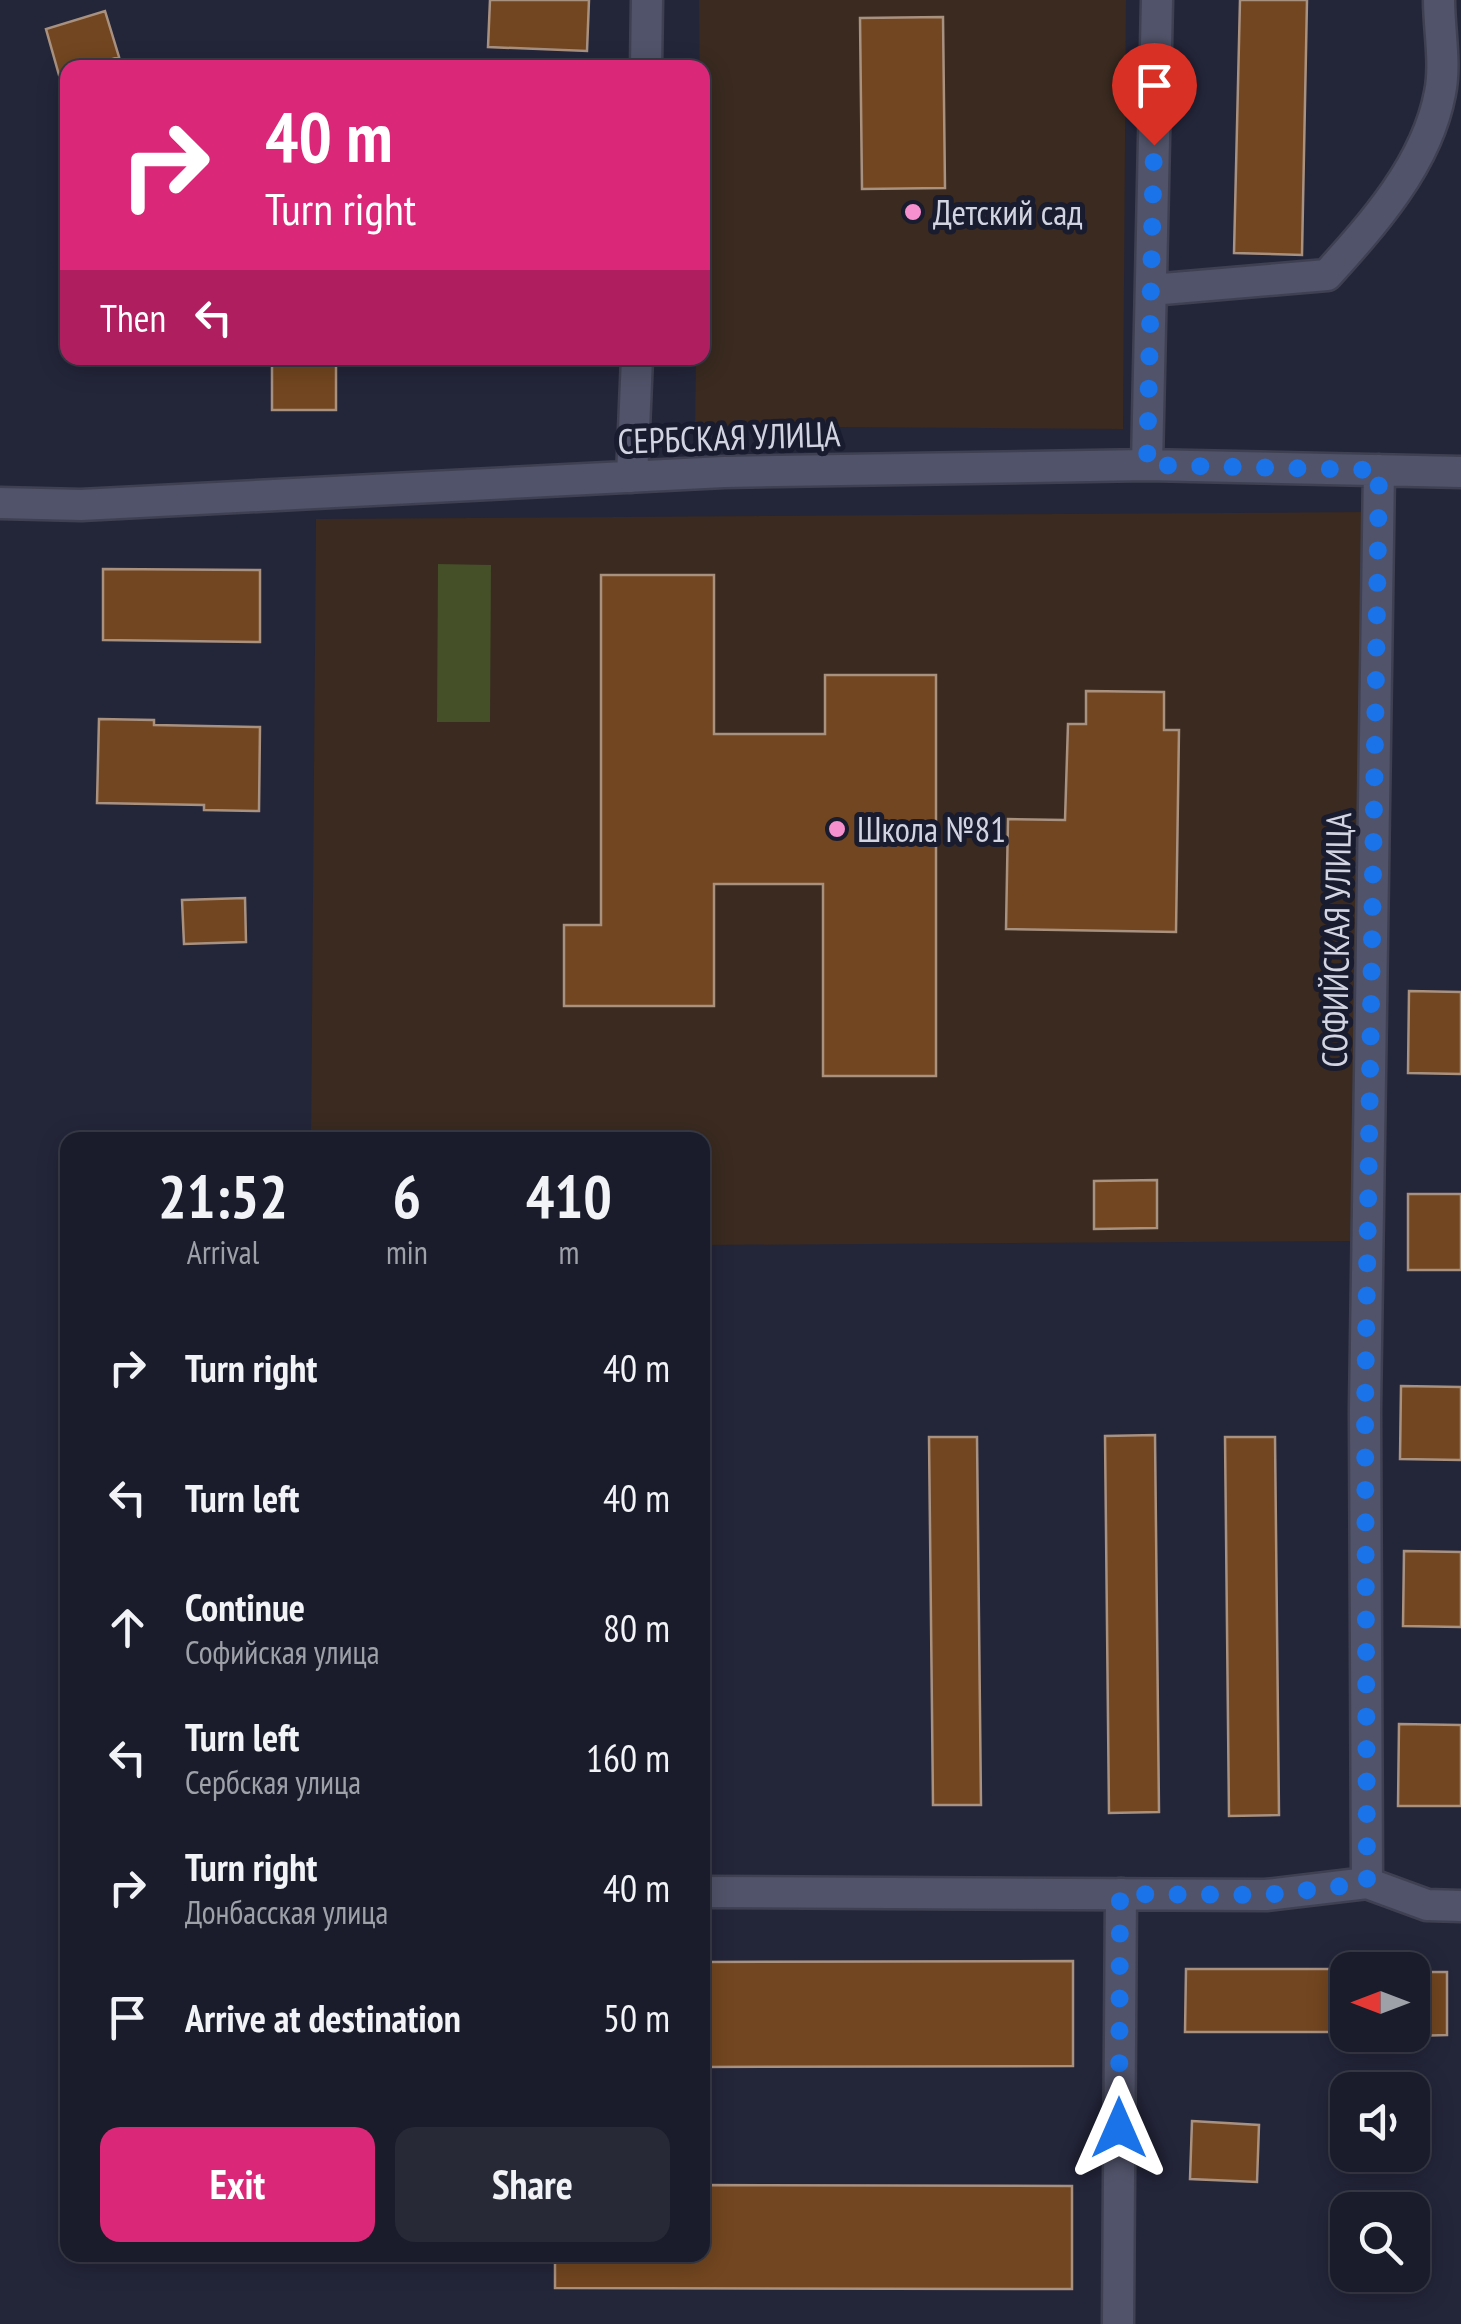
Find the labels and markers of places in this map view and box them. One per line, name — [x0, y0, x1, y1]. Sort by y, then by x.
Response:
pin — [1112, 43, 1197, 146]
place label: Детский сад — [933, 189, 1083, 235]
marker: Детский сад — [902, 201, 924, 223]
place label: Школа №81 — [857, 806, 1006, 852]
marker: Школа №81 — [826, 818, 848, 840]

